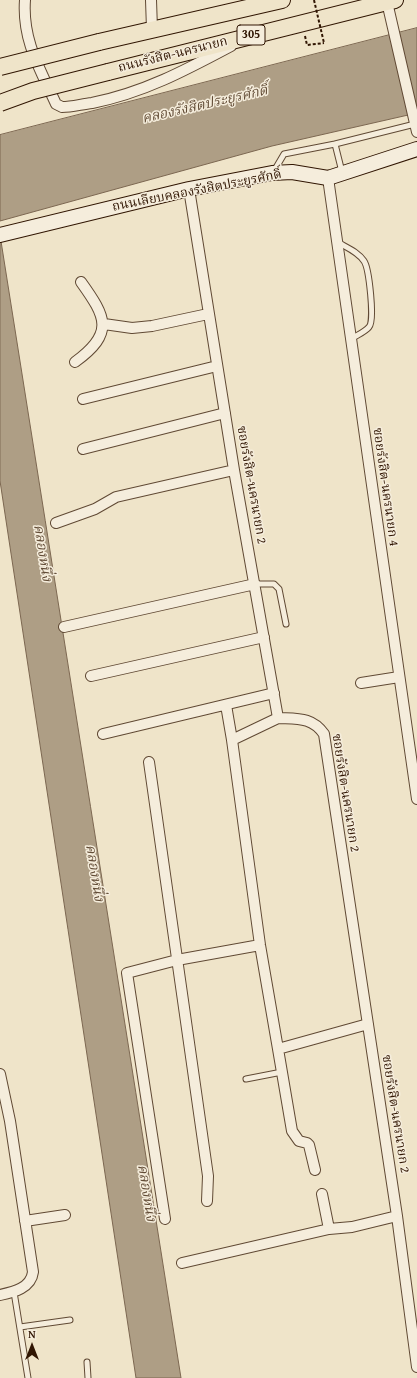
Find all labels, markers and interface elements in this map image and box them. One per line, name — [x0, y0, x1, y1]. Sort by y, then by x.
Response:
road number: 305 — [237, 25, 265, 45]
street label: ถนนรังสิต-นครนายก — [117, 34, 229, 76]
water label: คลองรังสิตประยูรศักดิ์ — [141, 82, 269, 128]
street label: ถนนเลียบคลองรังสิตประยูรศักดิ์ — [111, 167, 283, 215]
street label: ซอยรังสิต-นครนายก 2 — [233, 425, 269, 545]
street label: ซอยรังสิต-นครนายก 4 — [369, 427, 401, 547]
water label: คลองหนึ่ง — [29, 523, 55, 583]
street label: ซอยรังสิต-นครนายก 2 — [328, 733, 362, 853]
water label: คลองหนึ่ง — [81, 843, 107, 903]
street label: ซอยรังสิต-นครนายก 2 — [378, 1054, 412, 1174]
water label: คลองหนึ่ง — [133, 1163, 159, 1223]
north arrow — [12, 1326, 52, 1366]
text: N — [28, 1326, 36, 1342]

